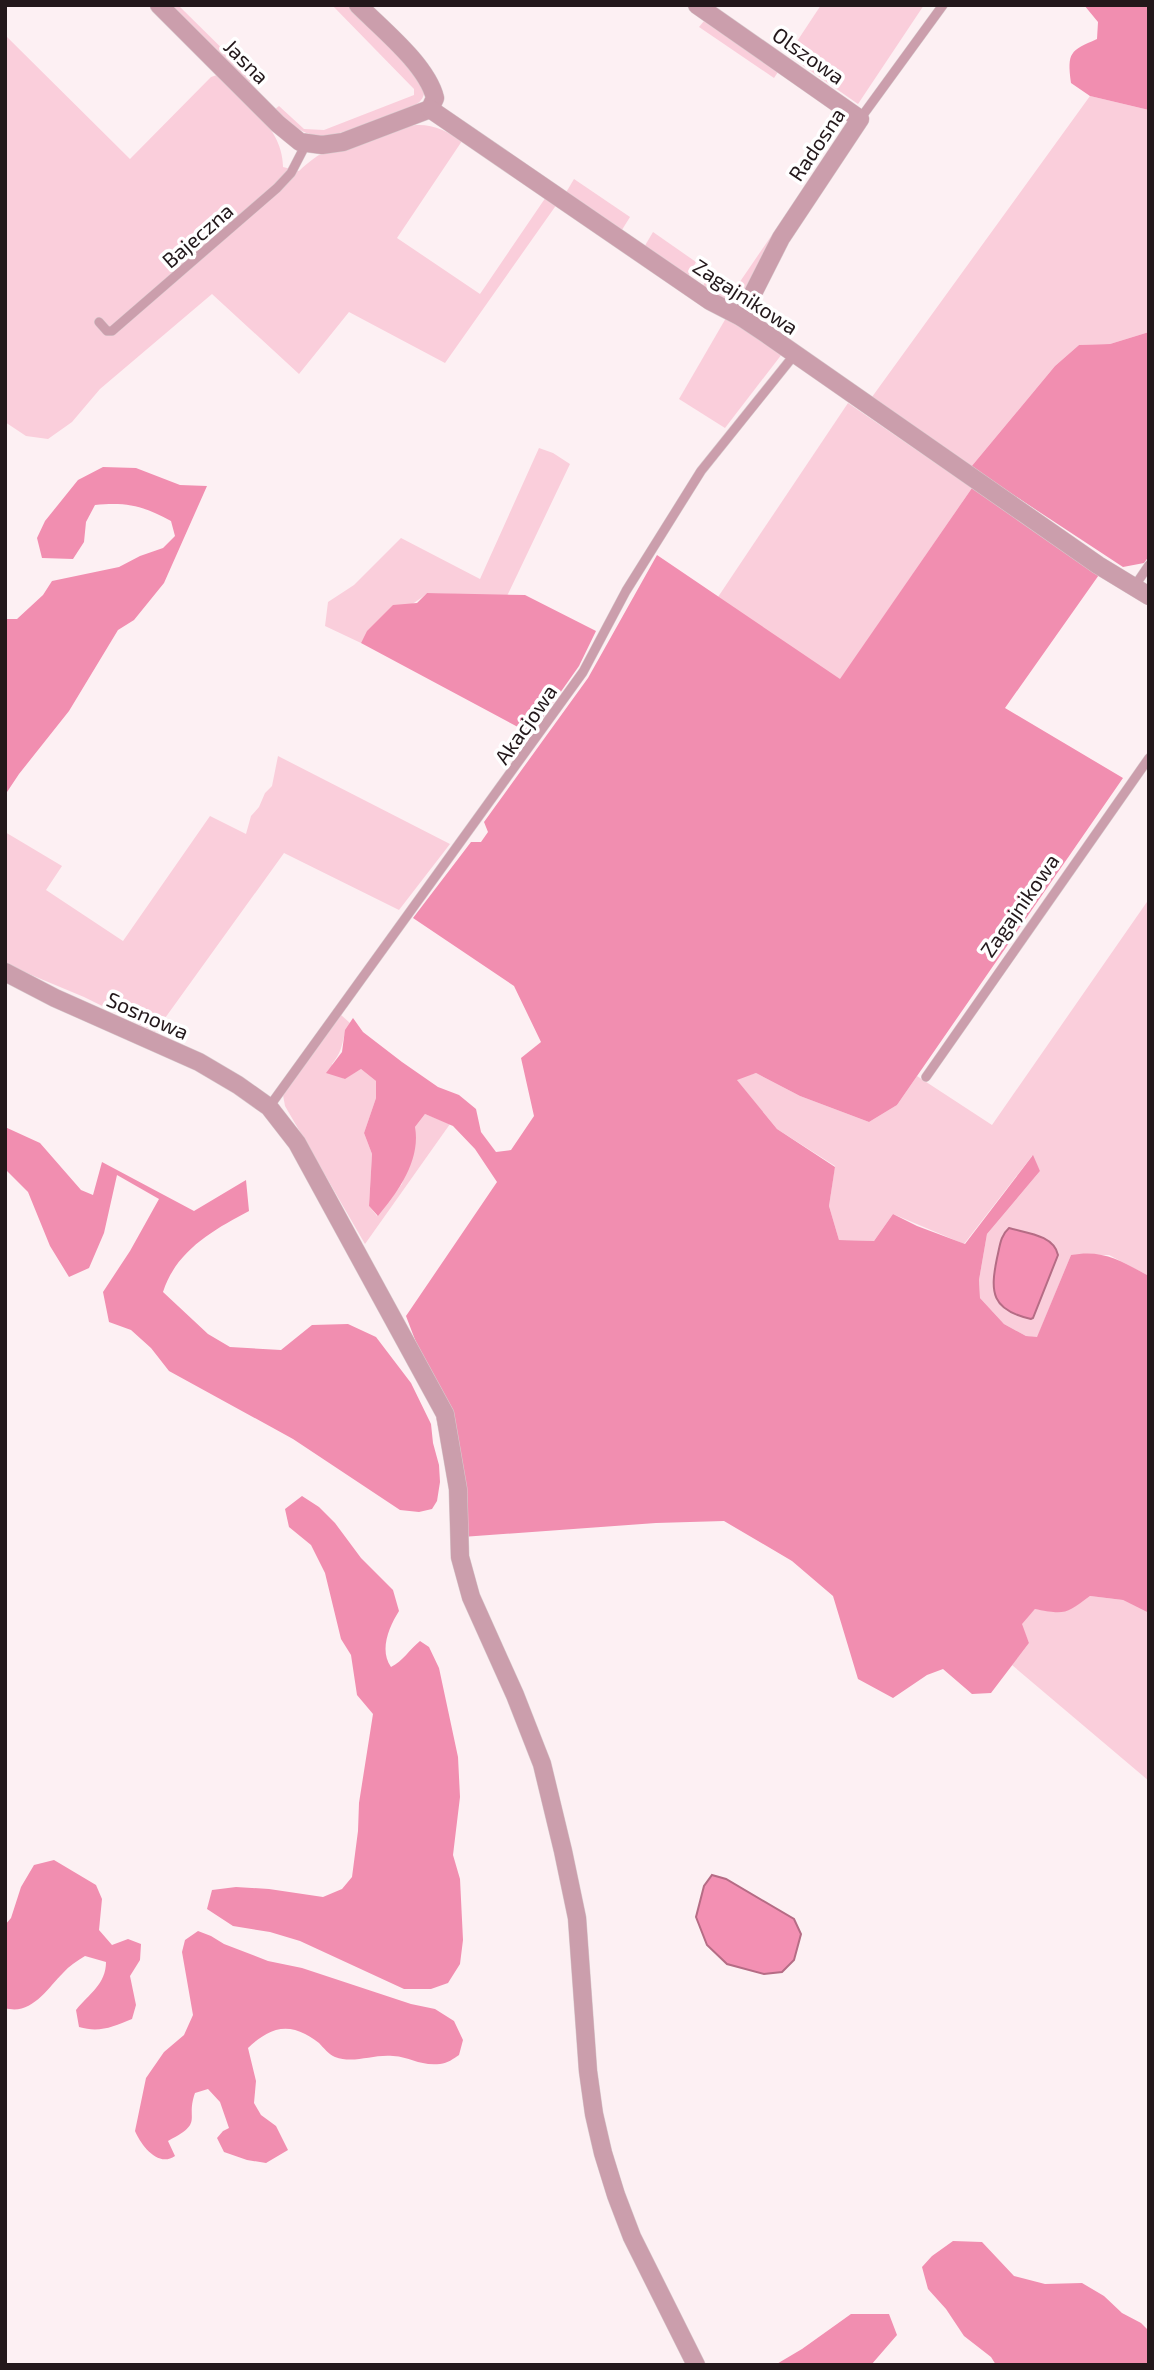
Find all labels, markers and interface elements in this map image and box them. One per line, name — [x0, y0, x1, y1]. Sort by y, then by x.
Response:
street label: Olszowa — [768, 21, 850, 89]
street label: Jasna — [219, 33, 275, 89]
street label: Radosna — [782, 103, 850, 185]
street label: Bajeczna — [156, 197, 238, 273]
street label: Zagajnikowa — [688, 253, 803, 340]
street label: Akacjowa — [489, 679, 562, 769]
street label: Zagajnikowa — [974, 849, 1065, 962]
street label: Sosnowa — [103, 986, 193, 1044]

